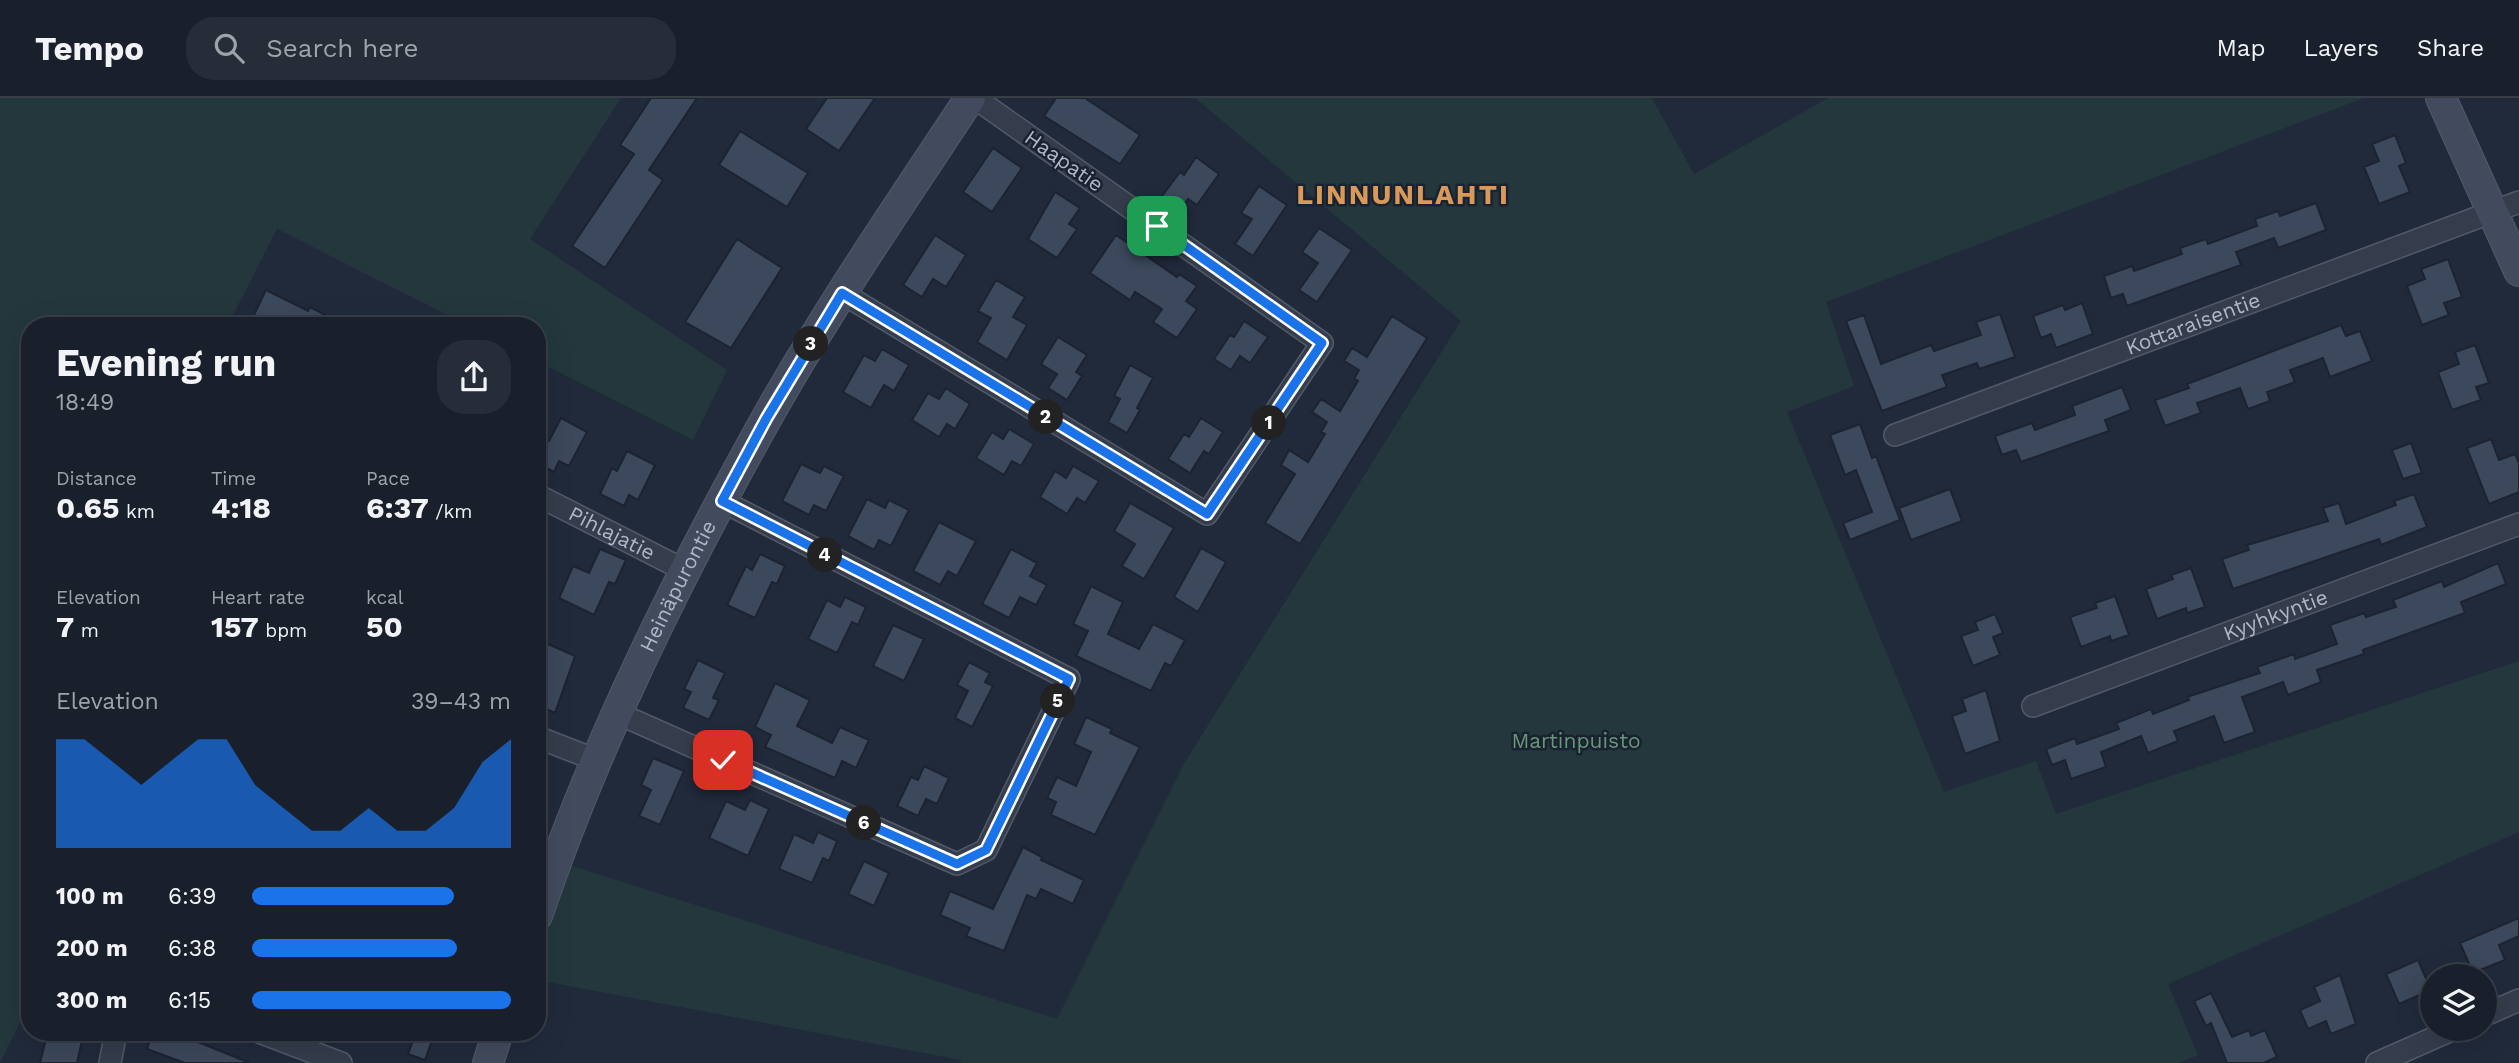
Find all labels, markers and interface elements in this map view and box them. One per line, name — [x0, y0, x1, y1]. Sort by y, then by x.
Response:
search box — [186, 17, 676, 80]
text: Tempo — [35, 29, 144, 68]
icon: search — [210, 29, 248, 67]
text: Search here — [266, 33, 419, 63]
text: Map — [2217, 34, 2265, 62]
text: Layers — [2303, 34, 2379, 62]
text: Share — [2417, 34, 2484, 62]
street label: Haapatie — [1020, 124, 1108, 197]
district label: LINNUNLAHTI — [1296, 178, 1510, 211]
pin — [1127, 196, 1187, 256]
icon: arrive — [1138, 207, 1176, 245]
street label: Kottaraisentie — [2122, 287, 2264, 360]
pin: 3 — [794, 327, 828, 362]
text: 3 — [805, 332, 816, 355]
button: share — [437, 340, 511, 414]
text: Evening run — [56, 341, 276, 385]
text: 18:49 — [56, 389, 114, 416]
pin: 2 — [1028, 400, 1064, 434]
text: 2 — [1040, 405, 1051, 428]
pin: 1 — [1252, 406, 1286, 440]
text: 1 — [1264, 411, 1273, 434]
text: Distance — [56, 467, 137, 490]
text: Time — [211, 467, 256, 490]
text: Pace — [366, 467, 410, 490]
text: 0.65 — [56, 490, 120, 525]
text: 4:18 — [211, 490, 271, 525]
text: 6:37 — [366, 490, 429, 525]
text: km — [120, 500, 155, 523]
text: /km — [429, 500, 472, 523]
street label: Pihlajatie — [565, 500, 659, 565]
street label: Heinäpurontie — [634, 516, 721, 656]
pin: 4 — [808, 538, 842, 573]
text: 4 — [818, 543, 831, 566]
street label: Kyyhkyntie — [2220, 584, 2331, 646]
text: Elevation — [56, 586, 141, 609]
text: Heart rate — [211, 586, 305, 609]
text: kcal — [366, 586, 404, 609]
text: 7 — [56, 609, 74, 644]
text: 157 — [211, 609, 259, 644]
text: 50 — [366, 609, 403, 644]
text: m — [74, 619, 99, 642]
text: bpm — [259, 619, 307, 642]
pin: 5 — [1040, 684, 1076, 718]
text: Elevation — [56, 688, 159, 715]
text: 39–43 m — [411, 688, 511, 715]
text: 5 — [1052, 689, 1063, 712]
park label: Martinpuisto — [1511, 728, 1641, 753]
pin — [693, 730, 753, 790]
icon: check — [704, 741, 742, 779]
pin: 6 — [846, 806, 882, 840]
text: 6 — [858, 811, 869, 834]
text: 100 m — [56, 883, 124, 910]
text: 6:39 — [168, 883, 216, 910]
text: 200 m — [56, 935, 128, 962]
text: 6:38 — [168, 935, 216, 962]
map controls — [2420, 964, 2497, 1041]
button: layers — [2420, 964, 2497, 1041]
text: 300 m — [56, 987, 127, 1014]
text: 6:15 — [168, 987, 211, 1014]

